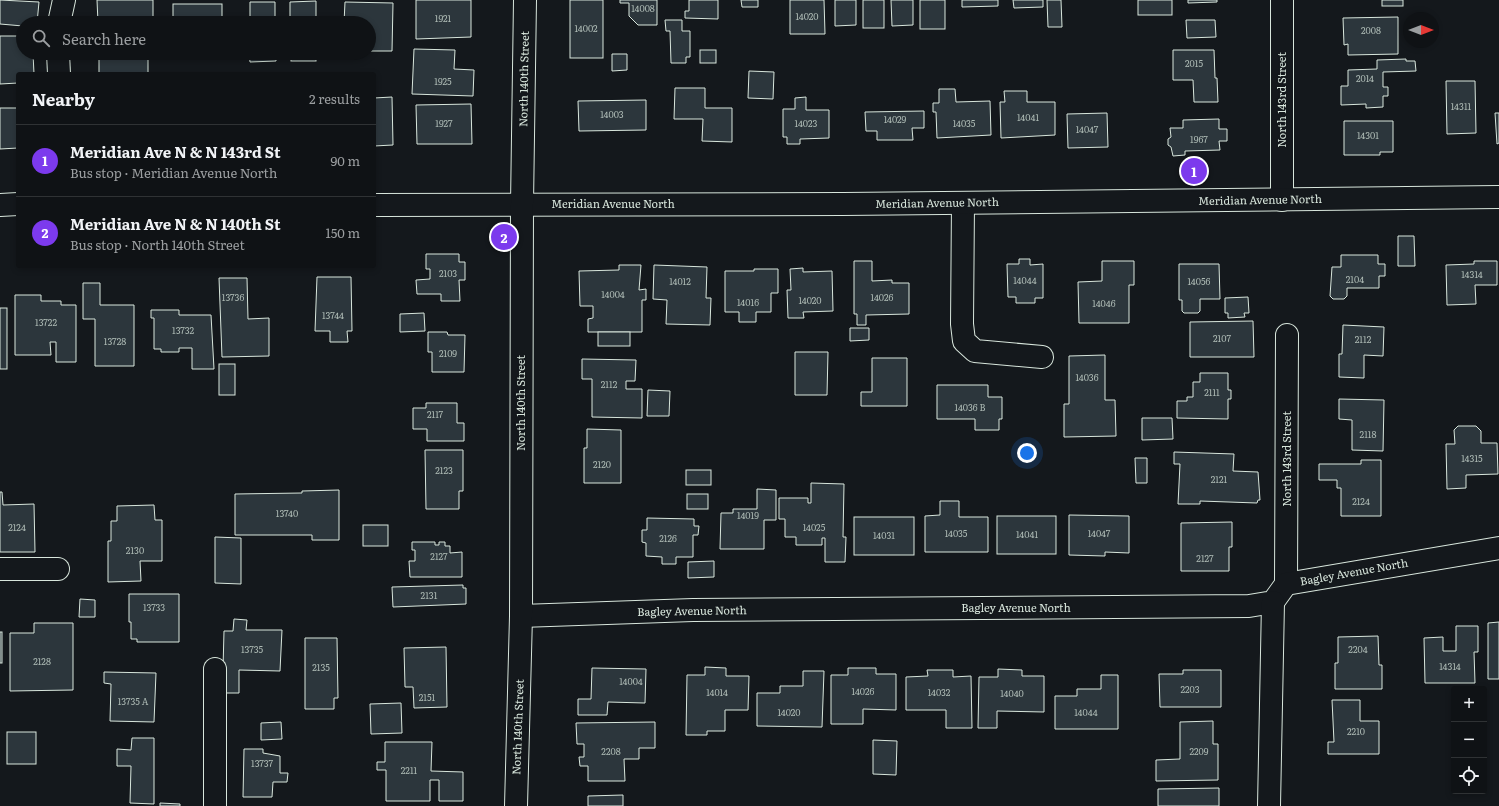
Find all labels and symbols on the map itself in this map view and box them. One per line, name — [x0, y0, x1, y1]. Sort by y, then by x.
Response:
house number: 14008 — [631, 1, 655, 15]
house number: 14020 — [795, 9, 819, 23]
house number: 1921 — [435, 11, 452, 25]
north arrow — [1403, 12, 1439, 48]
house number: 14002 — [574, 21, 598, 35]
house number: 2008 — [1361, 23, 1381, 37]
street label: North 140th Street — [514, 30, 532, 127]
street label: North 143rd Street — [1273, 52, 1289, 148]
house number: 2015 — [1185, 56, 1203, 70]
house number: 2014 — [1356, 71, 1374, 85]
house number: 1925 — [434, 74, 452, 88]
house number: 14311 — [1451, 99, 1472, 113]
house number: 14003 — [600, 107, 624, 121]
house number: 14041 — [1017, 110, 1039, 124]
house number: 14029 — [884, 112, 907, 126]
house number: 1927 — [435, 116, 453, 130]
house number: 14023 — [795, 116, 818, 130]
house number: 14035 — [953, 116, 976, 130]
house number: 14047 — [1076, 122, 1099, 136]
house number: 14301 — [1357, 128, 1379, 142]
house number: 1967 — [1190, 132, 1208, 146]
pin: 1 — [1181, 156, 1207, 186]
street label: Meridian Avenue North — [1198, 190, 1322, 208]
street label: Meridian Avenue North — [875, 193, 999, 211]
street label: Meridian Avenue North — [551, 195, 675, 211]
pin: 2 — [491, 222, 517, 252]
house number: 2103 — [439, 266, 457, 280]
house number: 14314 — [1461, 267, 1483, 281]
house number: 2104 — [1346, 272, 1364, 286]
house number: 14044 — [1013, 273, 1037, 287]
house number: 14012 — [669, 274, 691, 288]
house number: 14056 — [1188, 274, 1211, 288]
house number: 14004 — [601, 287, 625, 301]
house number: 13736 — [222, 290, 244, 304]
house number: 14026 — [871, 290, 894, 304]
house number: 14020 — [798, 293, 822, 307]
house number: 14016 — [737, 295, 759, 309]
house number: 14046 — [1092, 296, 1116, 310]
house number: 13744 — [322, 308, 344, 322]
house number: 13722 — [35, 315, 57, 329]
house number: 13732 — [172, 323, 194, 337]
house number: 2107 — [1213, 331, 1231, 345]
house number: 2112 — [1355, 332, 1372, 346]
house number: 13728 — [104, 334, 126, 348]
house number: 2109 — [439, 346, 457, 360]
street label: North 140th Street — [512, 354, 528, 451]
house number: 14036 — [1075, 370, 1099, 384]
house number: 2112 — [601, 377, 618, 391]
house number: 2111 — [1204, 385, 1220, 399]
house number: 14036 B — [955, 400, 985, 414]
house number: 2117 — [427, 407, 444, 421]
street label: North 143rd Street — [1278, 411, 1294, 507]
house number: 2118 — [1360, 427, 1376, 441]
your location — [1017, 443, 1037, 463]
house number: 14315 — [1461, 451, 1483, 465]
house number: 2120 — [593, 457, 611, 471]
house number: 2123 — [435, 463, 453, 477]
house number: 2121 — [1211, 472, 1228, 486]
house number: 2124 — [1352, 494, 1370, 508]
house number: 13740 — [276, 506, 298, 520]
house number: 14019 — [737, 508, 759, 522]
house number: 2124 — [8, 520, 26, 534]
house number: 14025 — [803, 520, 826, 534]
house number: 14035 — [945, 526, 968, 540]
house number: 14047 — [1088, 526, 1111, 540]
house number: 14041 — [1016, 527, 1038, 541]
house number: 14031 — [873, 528, 895, 542]
house number: 2126 — [659, 531, 677, 545]
house number: 2130 — [126, 543, 144, 557]
house number: 2127 — [430, 549, 448, 563]
house number: 2127 — [1196, 551, 1214, 565]
street label: Bagley Avenue North — [1298, 554, 1409, 588]
house number: 2131 — [421, 588, 438, 602]
street label: Bagley Avenue North — [961, 599, 1071, 615]
house number: 13733 — [143, 600, 165, 614]
street label: Bagley Avenue North — [637, 601, 747, 619]
house number: 13735 — [241, 642, 263, 656]
house number: 2204 — [1348, 642, 1368, 656]
house number: 2128 — [33, 654, 51, 668]
house number: 14314 — [1439, 659, 1461, 673]
house number: 2135 — [312, 660, 330, 674]
house number: 14004 — [619, 674, 643, 688]
street label: North 140th Street — [507, 678, 527, 775]
house number: 2203 — [1180, 682, 1200, 696]
house number: 14026 — [852, 684, 875, 698]
house number: 14014 — [706, 685, 728, 699]
house number: 14032 — [928, 685, 951, 699]
house number: 14040 — [1000, 686, 1024, 700]
house number: 2151 — [419, 690, 436, 704]
house number: 13735 A — [118, 694, 149, 708]
house number: 14020 — [777, 705, 801, 719]
house number: 14044 — [1074, 705, 1098, 719]
house number: 2210 — [1347, 724, 1365, 738]
house number: 2208 — [601, 744, 621, 758]
house number: 2209 — [1189, 744, 1209, 758]
house number: 13737 — [251, 756, 273, 770]
house number: 2211 — [401, 763, 418, 777]

